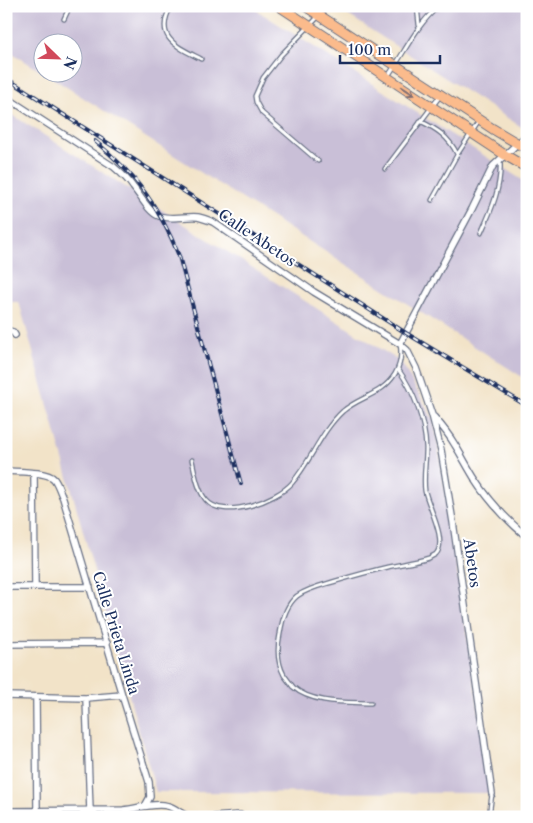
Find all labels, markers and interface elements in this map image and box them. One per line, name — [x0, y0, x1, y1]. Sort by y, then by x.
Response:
north arrow — [32, 32, 82, 82]
scale bar — [340, 32, 440, 64]
text: 100 m — [348, 40, 391, 59]
text: N — [59, 54, 81, 72]
one-way arrow — [400, 86, 414, 96]
street label: Calle Abetos — [215, 205, 300, 271]
street label: Abetos — [459, 536, 485, 589]
street label: Calle Prieta Linda — [89, 569, 144, 697]

